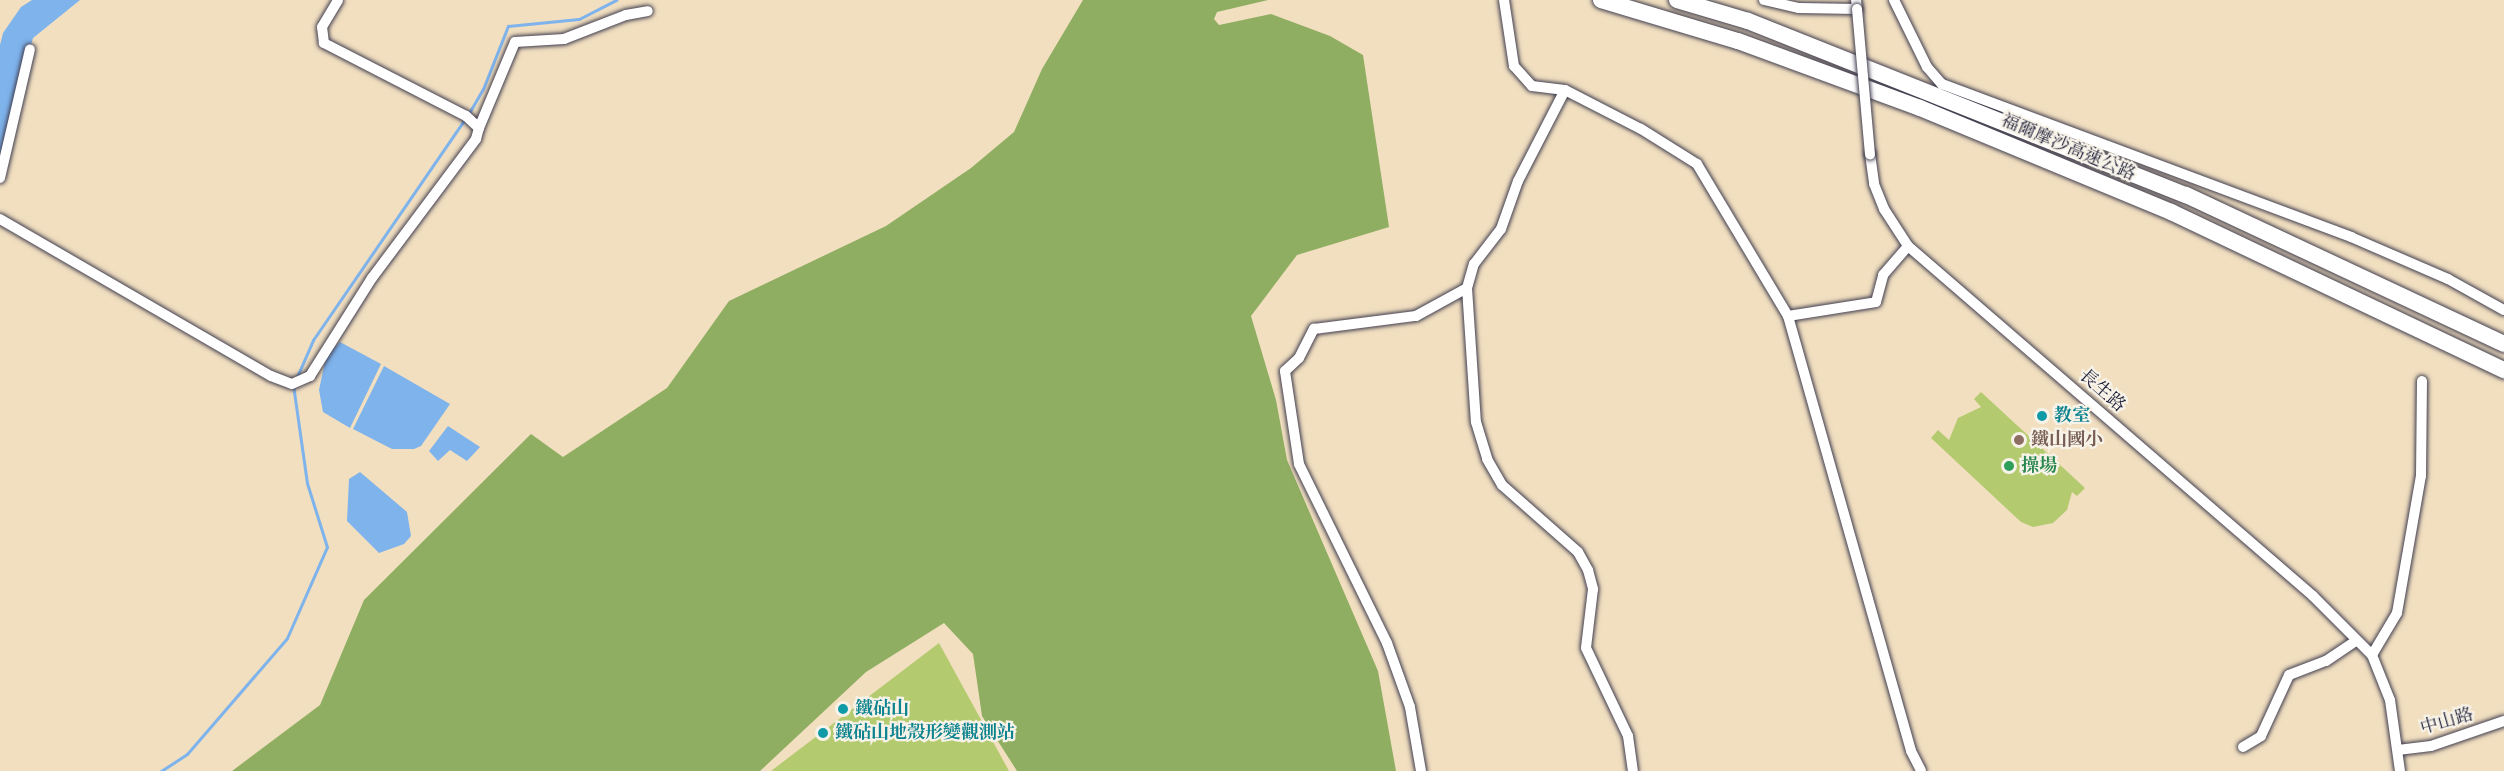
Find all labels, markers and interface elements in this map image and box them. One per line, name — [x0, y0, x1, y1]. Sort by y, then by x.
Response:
street label: 福爾摩沙高速公路 — [1998, 110, 2138, 186]
street label: 長生路 — [2075, 365, 2129, 417]
place label: 教室 — [2054, 405, 2090, 427]
marker: 教室 — [2035, 409, 2049, 423]
place label: 鐵山國小 — [2031, 429, 2103, 451]
marker: 鐵山國小 — [2012, 433, 2026, 447]
place label: 操場 — [2021, 455, 2057, 477]
marker: 操場 — [2002, 459, 2016, 473]
place label: 鐵砧山 — [855, 698, 909, 720]
marker: 鐵砧山 — [836, 702, 850, 716]
street label: 中山路 — [2418, 704, 2476, 740]
place label: 鐵砧山地殼形變觀測站 — [835, 722, 1015, 744]
marker: 鐵砧山地殼形變觀測站 — [816, 726, 830, 740]

